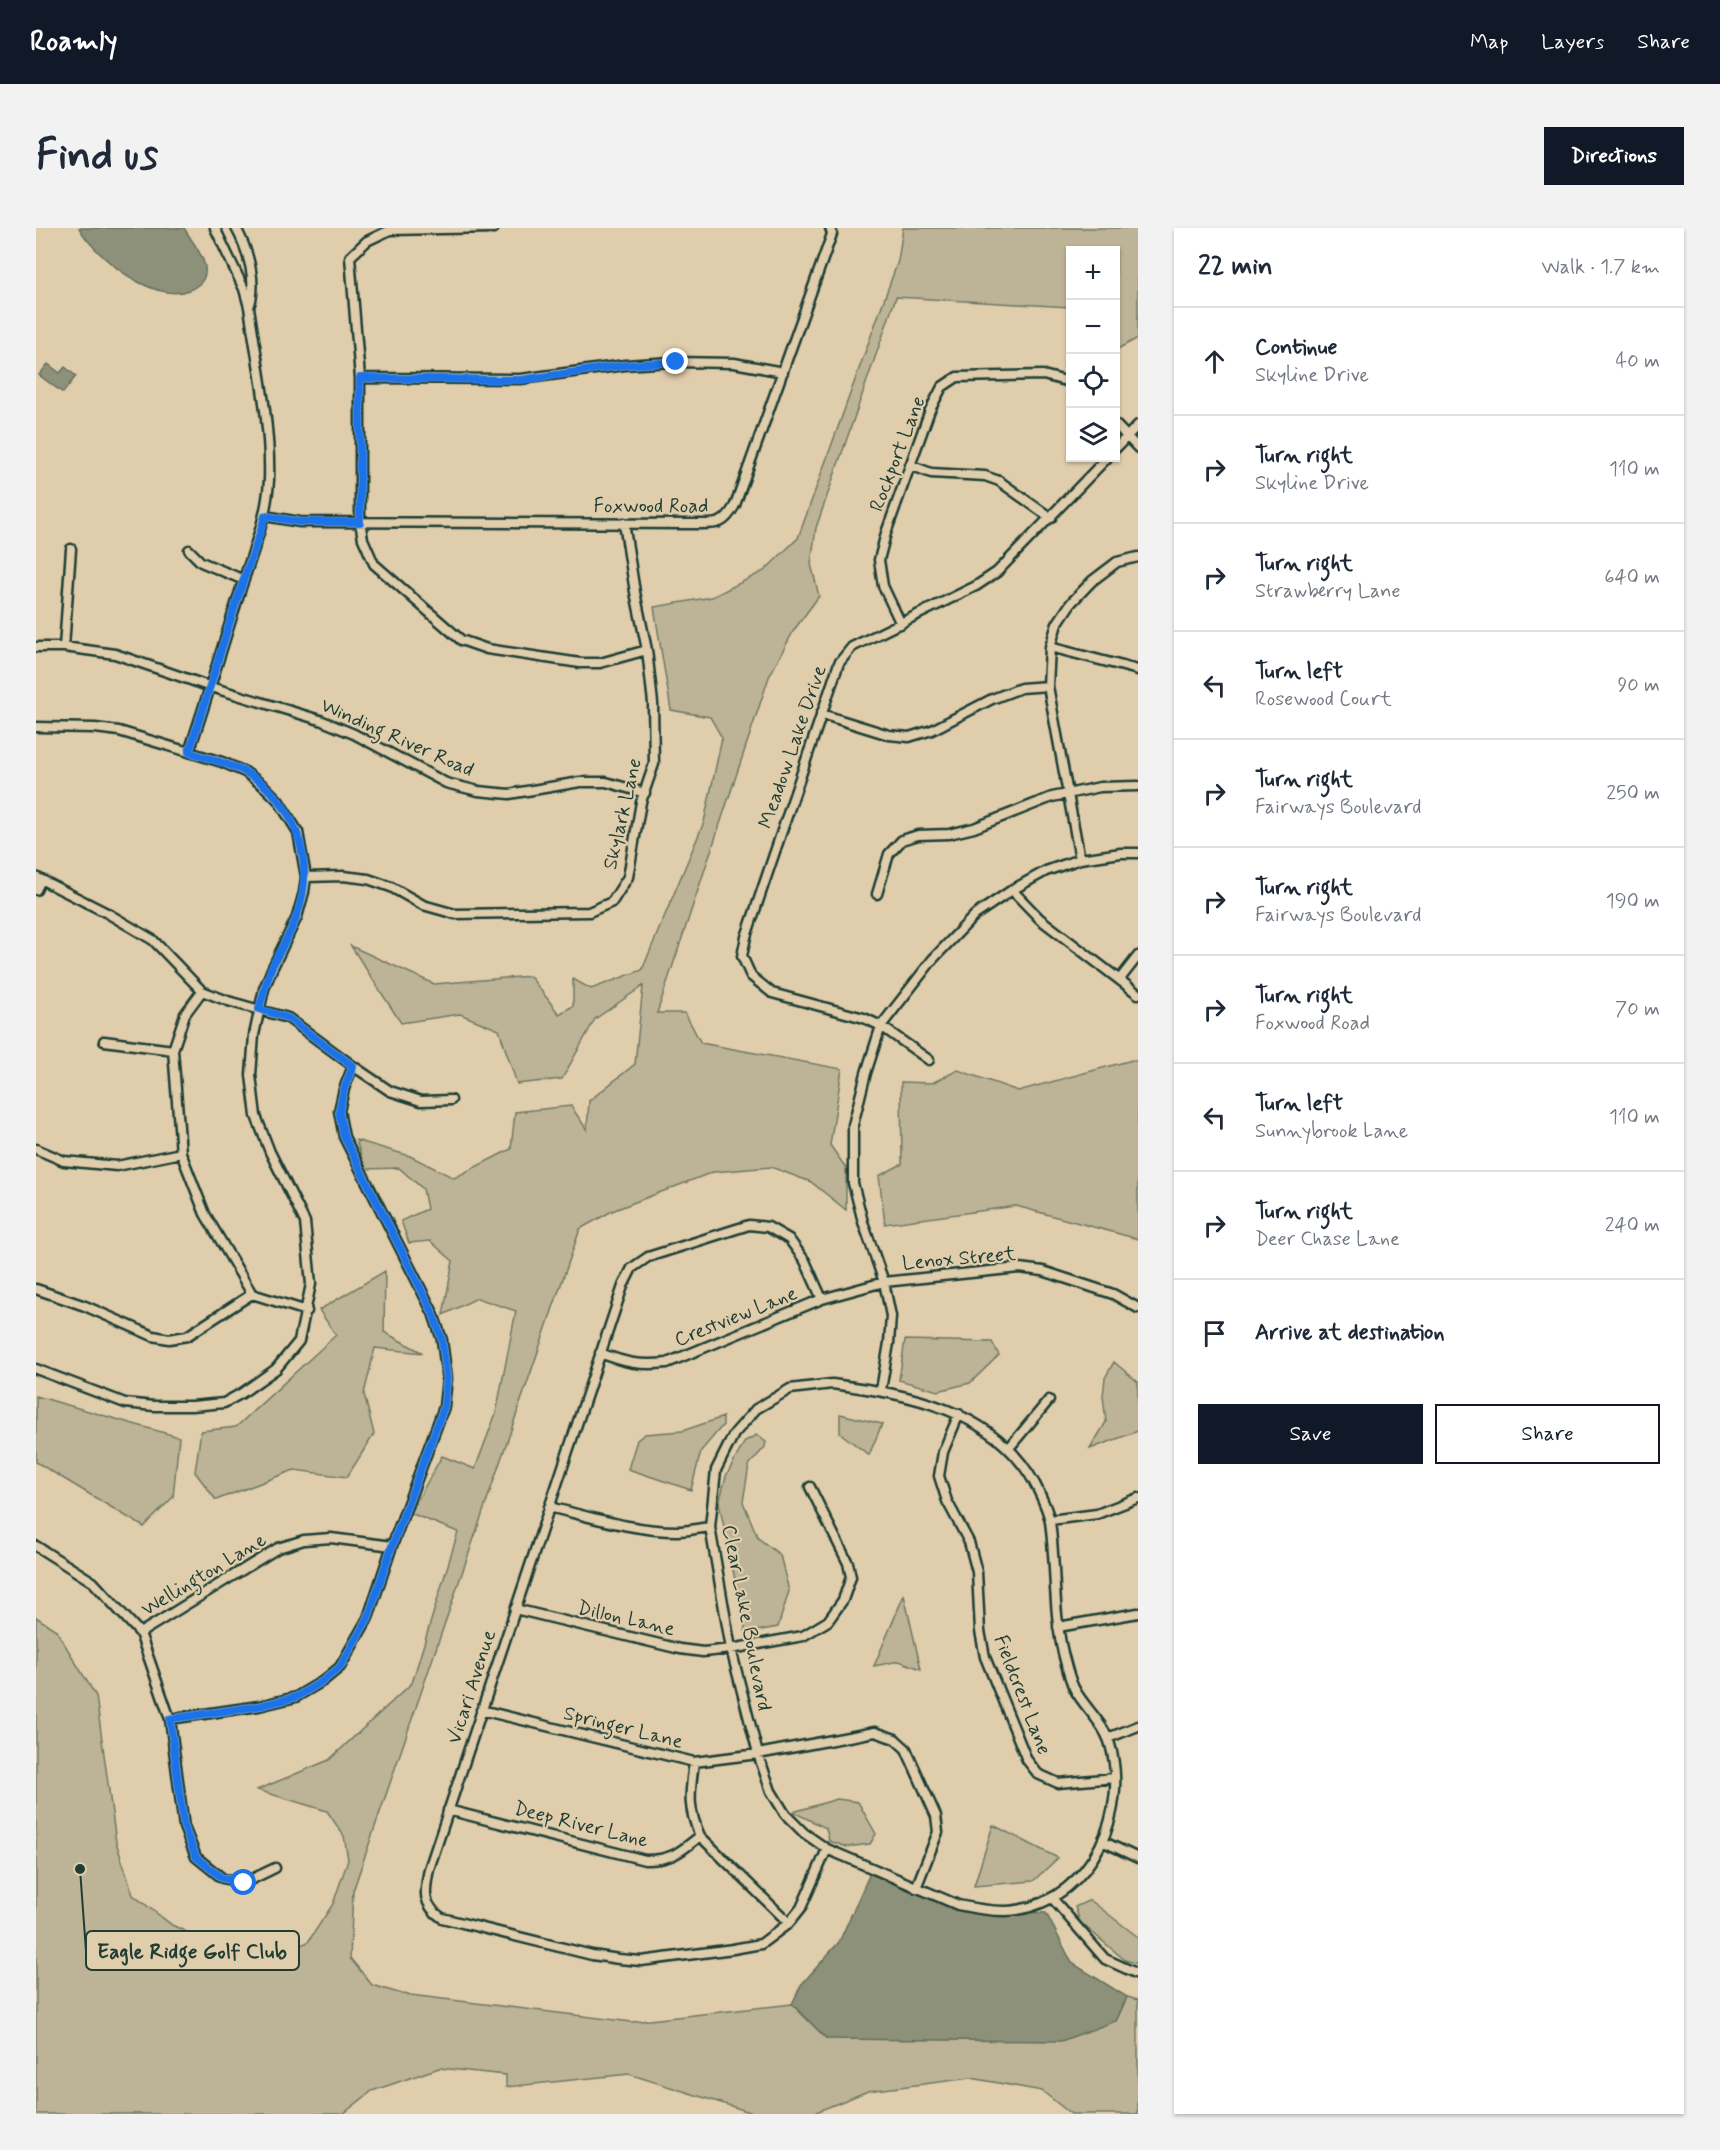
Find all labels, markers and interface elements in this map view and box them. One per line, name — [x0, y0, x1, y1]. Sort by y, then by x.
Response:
text: Roamly — [30, 24, 118, 61]
text: Map — [1470, 28, 1508, 56]
text: Layers — [1541, 28, 1604, 56]
text: Share — [1637, 28, 1690, 56]
button: Directions — [1544, 127, 1684, 185]
text: Find us — [36, 129, 158, 184]
map controls — [1066, 246, 1120, 462]
button: + — [1066, 246, 1120, 300]
text: 22 min — [1198, 250, 1273, 284]
text: Walk · 1.7 km — [1542, 254, 1660, 281]
button: − — [1066, 300, 1120, 354]
text: Continue — [1255, 334, 1337, 362]
icon: ahead — [1198, 345, 1231, 378]
route end — [662, 348, 688, 374]
text: 40 m — [1616, 348, 1660, 375]
button: locate — [1066, 354, 1120, 408]
text: Skyline Drive — [1255, 362, 1369, 389]
street label: Rockport Lane — [864, 392, 932, 516]
button: layers — [1066, 408, 1120, 462]
text: Turn right — [1255, 442, 1353, 470]
icon: right — [1198, 453, 1231, 486]
text: 110 m — [1609, 456, 1660, 483]
text: Skyline Drive — [1255, 470, 1369, 497]
street label: Foxwood Road — [593, 493, 709, 520]
text: Turn right — [1255, 550, 1353, 578]
icon: right — [1198, 561, 1231, 594]
text: 640 m — [1604, 564, 1660, 591]
text: Strawberry Lane — [1255, 578, 1401, 605]
text: Turn left — [1255, 658, 1343, 686]
street label: Meadow Lake Drive — [752, 662, 834, 832]
icon: left — [1198, 669, 1231, 702]
text: 90 m — [1617, 672, 1660, 699]
text: Rosewood Court — [1255, 686, 1392, 713]
street label: Winding River Road — [315, 692, 478, 786]
street label: Skylark Lane — [597, 756, 649, 872]
text: Turn right — [1255, 766, 1353, 794]
icon: right — [1198, 777, 1231, 810]
text: 250 m — [1606, 780, 1660, 807]
text: Fairways Boulevard — [1255, 794, 1421, 821]
text: Turn right — [1255, 874, 1353, 902]
icon: right — [1198, 885, 1231, 918]
text: 190 m — [1606, 888, 1660, 915]
text: Fairways Boulevard — [1255, 902, 1421, 929]
text: Turn right — [1255, 982, 1353, 1010]
icon: right — [1198, 993, 1231, 1026]
text: 70 m — [1615, 996, 1660, 1023]
text: Foxwood Road — [1255, 1010, 1370, 1037]
text: Turn left — [1255, 1090, 1343, 1118]
icon: left — [1198, 1101, 1231, 1134]
text: 110 m — [1609, 1104, 1660, 1131]
text: Sunnybrook Lane — [1255, 1118, 1408, 1145]
text: Turn right — [1255, 1198, 1353, 1226]
icon: right — [1198, 1209, 1231, 1242]
text: 240 m — [1605, 1212, 1660, 1239]
text: Deer Chase Lane — [1255, 1226, 1400, 1253]
street label: Lenox Street — [901, 1241, 1017, 1277]
street label: Crestview Lane — [671, 1280, 801, 1354]
icon: arrive — [1198, 1317, 1231, 1350]
text: Arrive at destination — [1255, 1319, 1445, 1347]
button: Save — [1198, 1404, 1423, 1464]
button: Share — [1435, 1404, 1660, 1464]
street label: Clear Lake Boulevard — [715, 1523, 777, 1713]
street label: Wellington Lane — [136, 1527, 273, 1625]
street label: Dillon Lane — [575, 1595, 677, 1643]
street label: Vicari Avenue — [441, 1626, 503, 1748]
street label: Fieldcrest Lane — [987, 1631, 1057, 1759]
street label: Springer Lane — [560, 1700, 686, 1758]
street label: Deep River Lane — [511, 1795, 651, 1855]
route start — [230, 1869, 256, 1895]
callout: Eagle Ridge Golf Club — [86, 1931, 299, 1970]
text: Eagle Ridge Golf Club — [97, 1938, 287, 1968]

